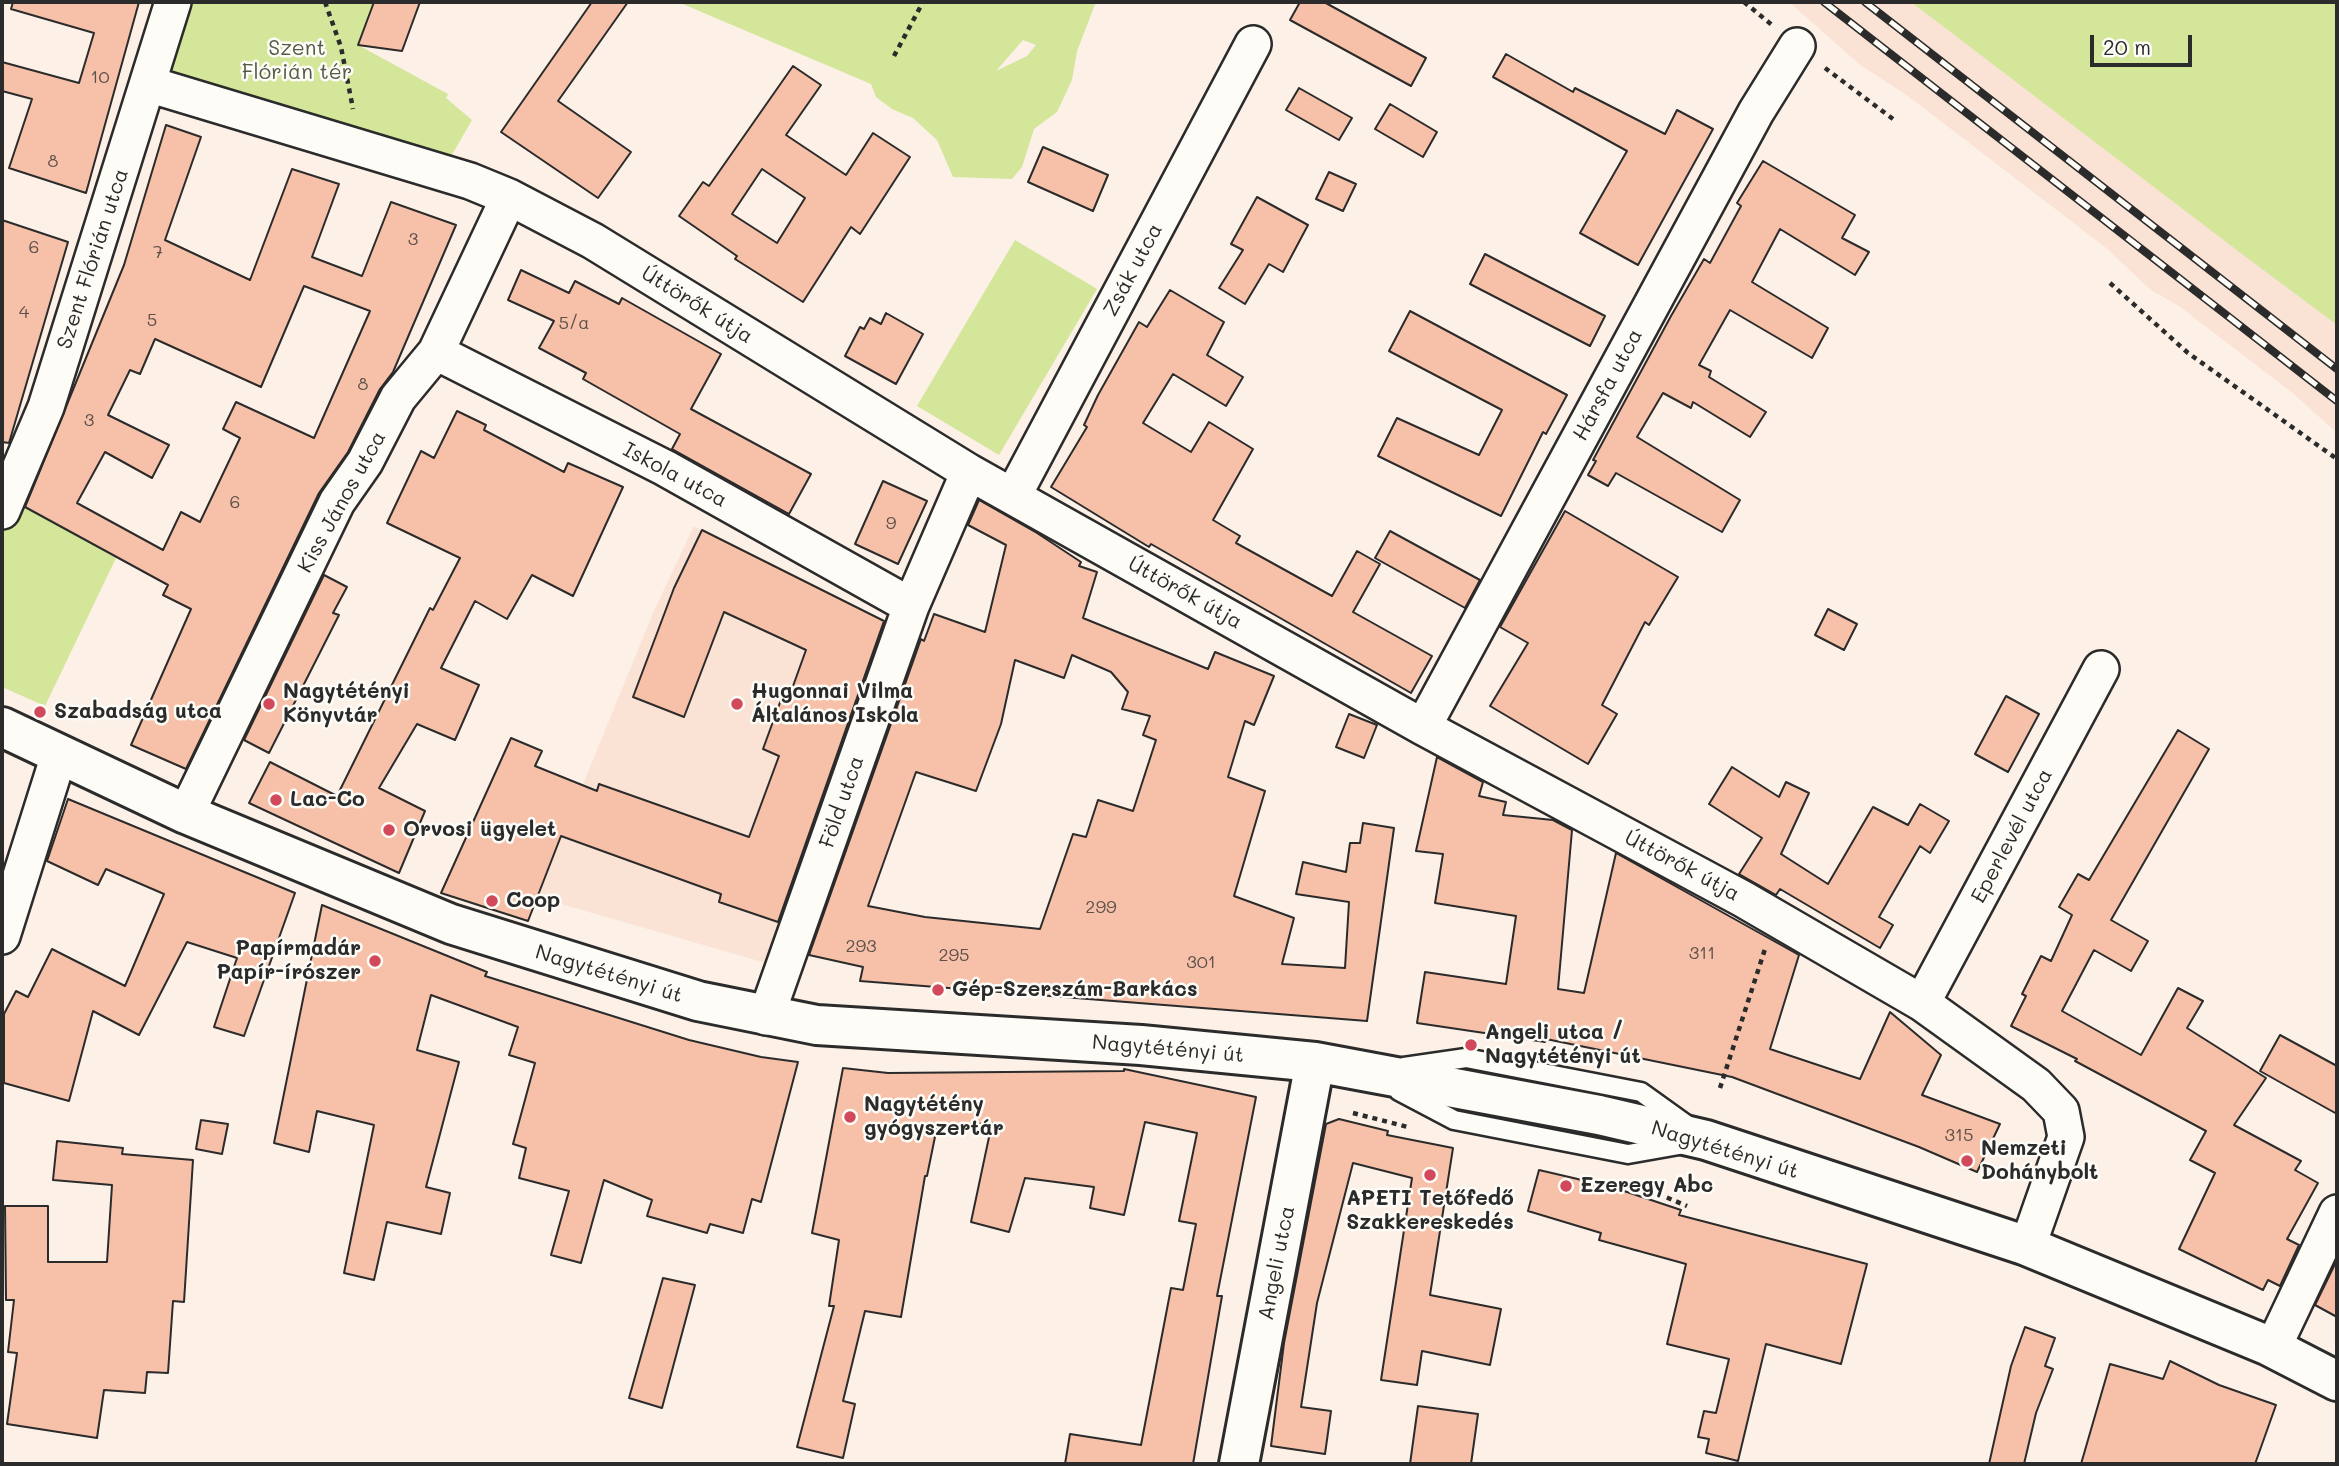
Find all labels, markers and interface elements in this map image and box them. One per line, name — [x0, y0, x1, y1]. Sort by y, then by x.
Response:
scale bar — [2094, 21, 2196, 65]
text: 20 m — [2103, 33, 2151, 60]
park label: Szent Flórián tér — [242, 36, 352, 86]
house number: 10 — [90, 66, 110, 88]
house number: 8 — [48, 150, 58, 172]
street label: Szent Flórián utca — [52, 166, 134, 352]
street label: Zsák utca — [1098, 219, 1168, 321]
house number: 3 — [408, 228, 418, 250]
house number: 6 — [29, 236, 39, 258]
house number: 7 — [153, 241, 163, 263]
street label: Úttörők útja — [637, 261, 757, 349]
house number: 4 — [19, 301, 29, 323]
house number: 5 — [147, 309, 157, 331]
house number: 5/a — [558, 312, 590, 334]
street label: Hársfa utca — [1568, 325, 1648, 445]
house number: 8 — [358, 373, 368, 395]
house number: 3 — [84, 409, 94, 431]
street label: Kiss János utca — [293, 427, 391, 577]
street label: Iskola utca — [619, 437, 731, 513]
house number: 6 — [230, 491, 240, 513]
house number: 9 — [886, 512, 896, 534]
street label: Úttörők útja — [1123, 551, 1247, 635]
place label: Nagytétényi Könyvtár — [283, 679, 410, 729]
place label: Hugonnai Vilma Általános Iskola — [751, 679, 919, 729]
marker: Nagytétényi Könyvtár — [261, 696, 277, 712]
marker: Hugonnai Vilma Általános Iskola — [729, 696, 745, 712]
place label: Szabadság utca — [54, 699, 222, 725]
marker: Szabadság utca — [32, 704, 48, 720]
street label: Föld utca — [815, 753, 869, 851]
street label: Eperlevél utca — [1966, 765, 2058, 907]
place label: Lac-Co — [290, 787, 365, 813]
marker: Lac-Co — [268, 792, 284, 808]
place label: Orvosi ügyelet — [403, 817, 556, 843]
marker: Orvosi ügyelet — [381, 822, 397, 838]
street label: Úttörők útja — [1620, 825, 1744, 907]
place label: Coop — [506, 888, 560, 914]
marker: Coop — [484, 893, 500, 909]
house number: 299 — [1085, 896, 1117, 918]
house number: 293 — [845, 935, 877, 957]
place label: Papírmadár Papír-írószer — [216, 936, 361, 986]
street label: Nagytétényi út — [532, 940, 686, 1008]
house number: 311 — [1689, 942, 1715, 964]
house number: 295 — [938, 944, 970, 966]
house number: 301 — [1186, 951, 1216, 973]
marker: Papírmadár Papír-írószer — [367, 953, 383, 969]
place label: Gép-Szerszám-Barkács — [952, 977, 1197, 1003]
marker: Gép-Szerszám-Barkács — [930, 982, 946, 998]
place label: Angeli utca / Nagytétényi út — [1485, 1020, 1641, 1070]
street label: Nagytétényi út — [1091, 1030, 1245, 1068]
marker: Angeli utca / Nagytétényi út — [1463, 1037, 1479, 1053]
place label: Nagytétény gyógyszertár — [864, 1092, 1004, 1142]
marker: Nagytétény gyógyszertár — [842, 1109, 858, 1125]
street label: Nagytétényi út — [1648, 1116, 1802, 1184]
house number: 315 — [1944, 1124, 1974, 1146]
place label: Nemzeti Dohánybolt — [1981, 1136, 2098, 1186]
marker: Nemzeti Dohánybolt — [1959, 1153, 1975, 1169]
marker: APETI Tetőfedő Szakkereskedés — [1422, 1167, 1438, 1183]
place label: Ezeregy Abc — [1580, 1173, 1713, 1199]
marker: Ezeregy Abc — [1558, 1178, 1574, 1194]
place label: APETI Tetőfedő Szakkereskedés — [1346, 1186, 1514, 1236]
street label: Angeli utca — [1254, 1204, 1300, 1322]

